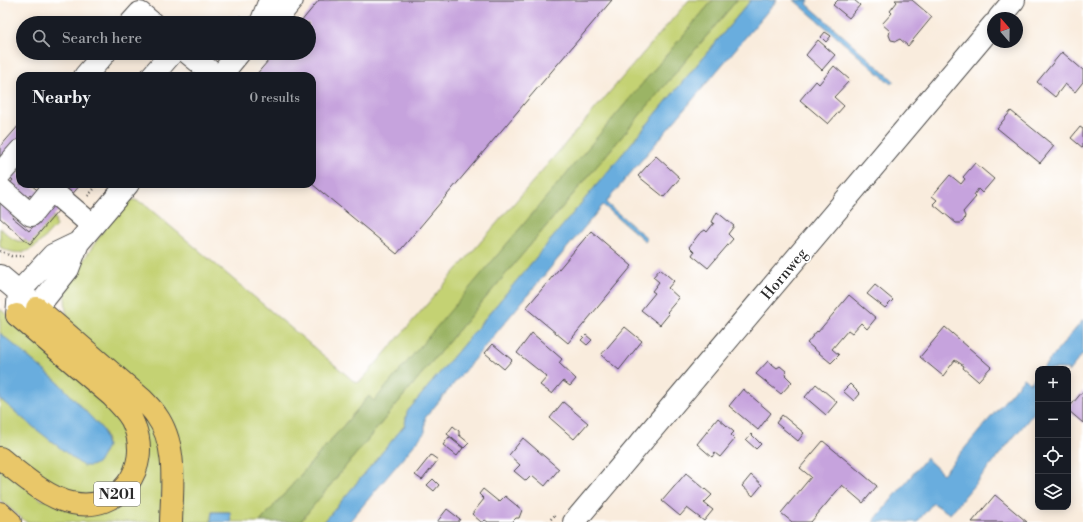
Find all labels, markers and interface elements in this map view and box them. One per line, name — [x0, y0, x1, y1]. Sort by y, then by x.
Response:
north arrow — [987, 12, 1023, 48]
search box — [16, 16, 316, 60]
icon: search — [30, 27, 52, 49]
text: Search here — [62, 29, 142, 48]
text: Nearby — [32, 87, 91, 109]
text: 0 results — [249, 90, 300, 106]
street label: Hornweg — [757, 244, 812, 304]
map controls — [1035, 366, 1071, 510]
button: + — [1035, 366, 1071, 402]
button: − — [1035, 402, 1071, 438]
button: locate — [1035, 438, 1071, 474]
button: layers — [1035, 474, 1071, 510]
road number: N201 — [94, 482, 140, 506]

